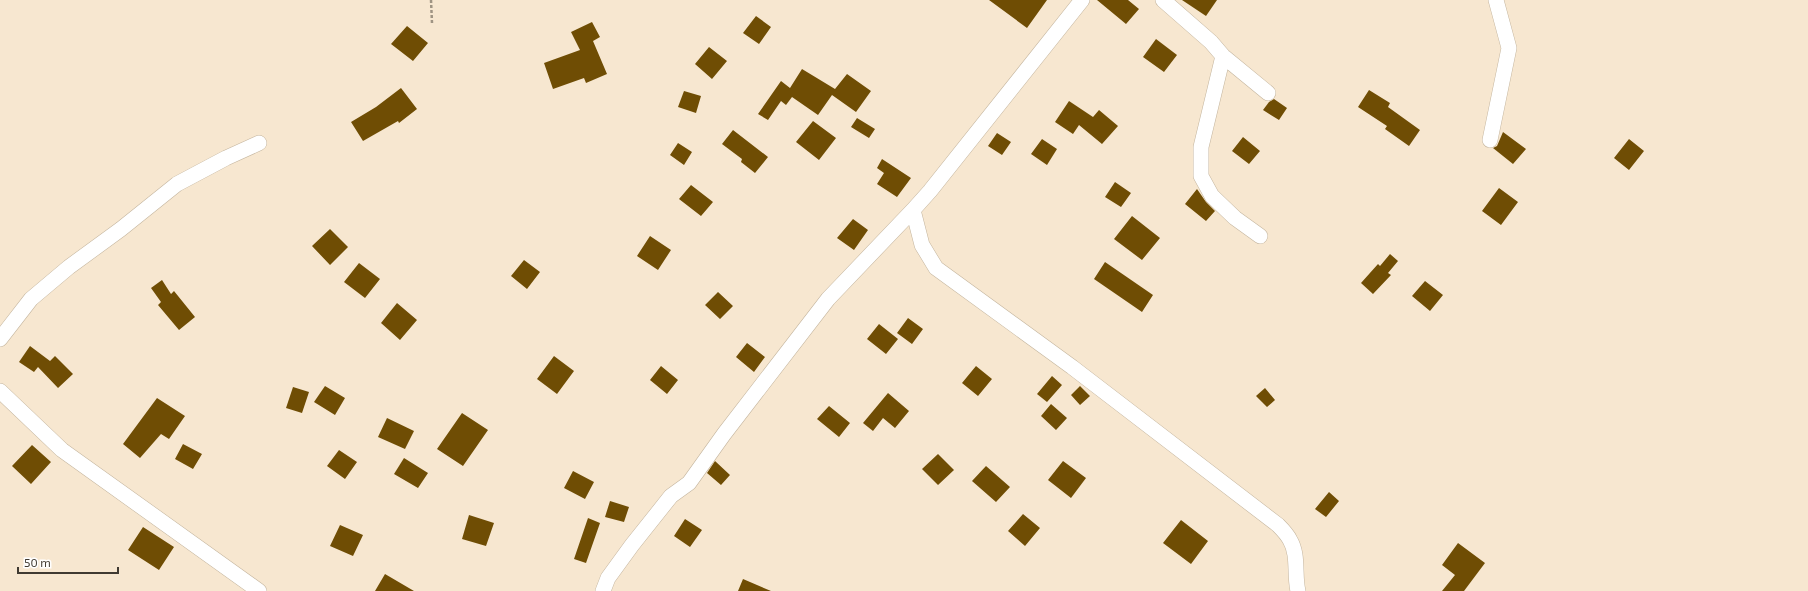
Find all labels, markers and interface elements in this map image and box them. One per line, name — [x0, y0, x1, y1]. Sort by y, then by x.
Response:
scale bar — [18, 549, 118, 575]
text: 50 m — [24, 555, 51, 569]

